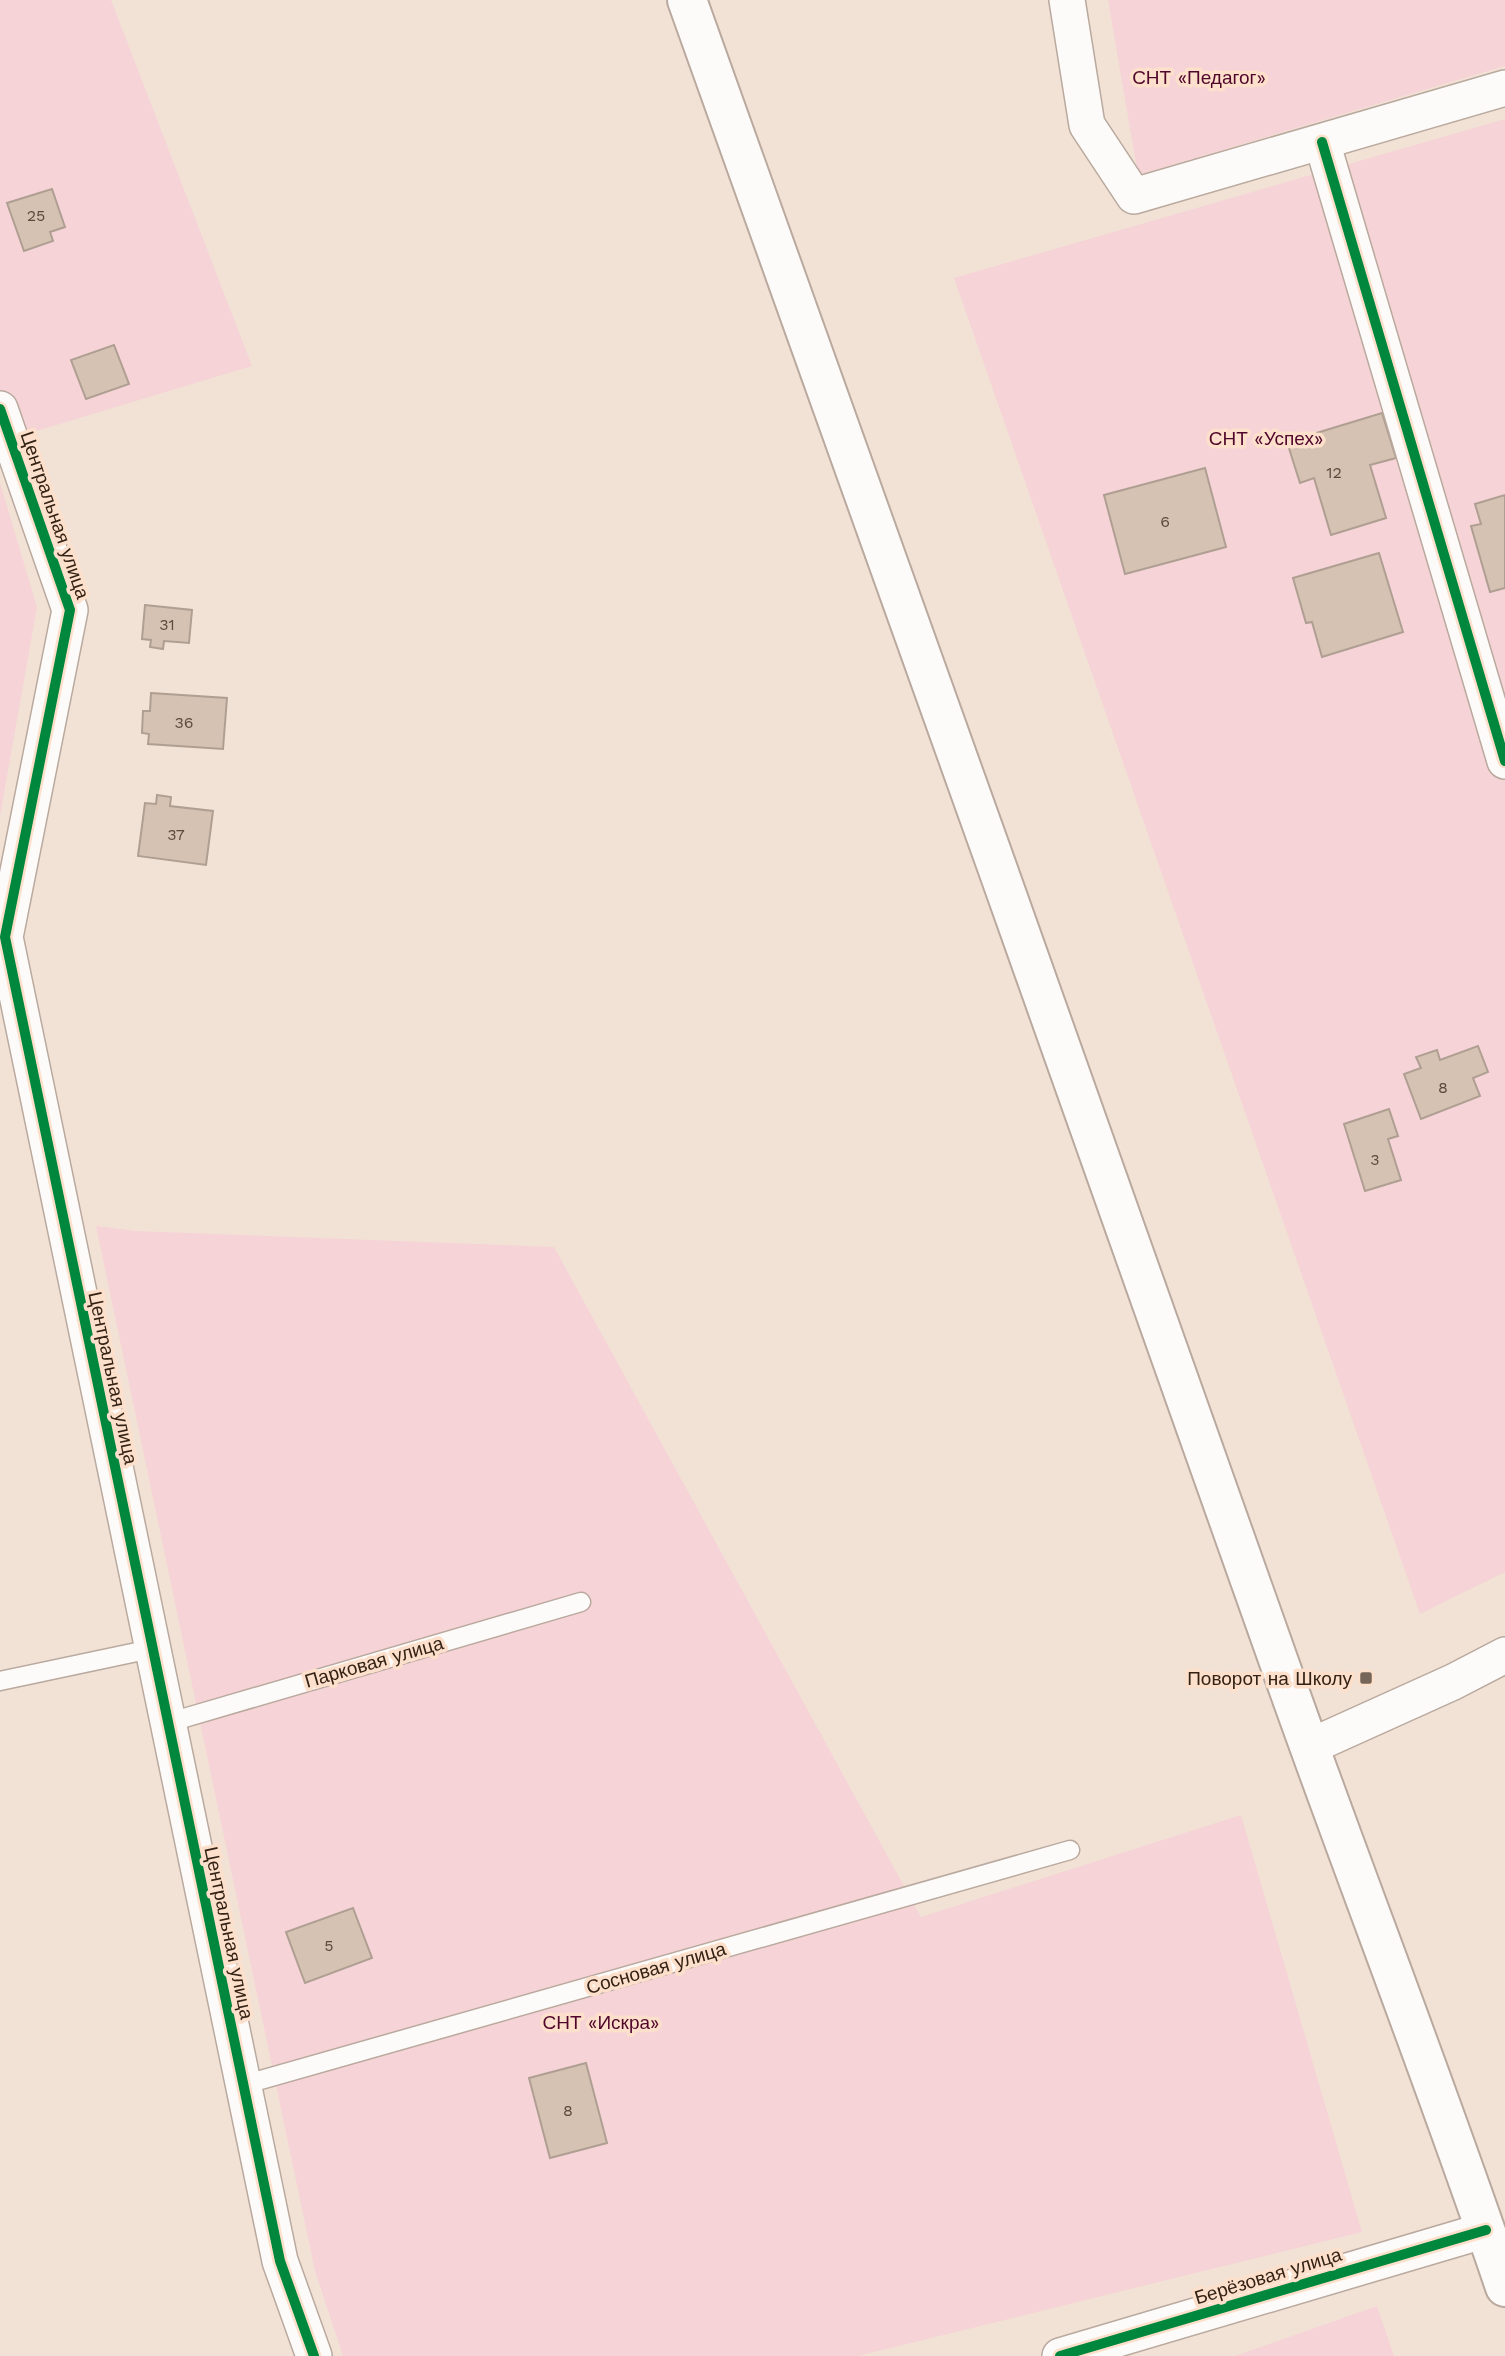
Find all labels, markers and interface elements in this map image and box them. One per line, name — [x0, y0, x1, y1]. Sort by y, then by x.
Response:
park label: СНТ «Педагог» — [1132, 66, 1266, 89]
house number: 25 — [27, 206, 45, 225]
park label: СНТ «Успех» — [1209, 427, 1323, 450]
street label: Центральная улица — [15, 428, 95, 602]
house number: 12 — [1326, 463, 1342, 482]
house number: 6 — [1160, 512, 1170, 531]
house number: 31 — [159, 615, 175, 634]
house number: 36 — [174, 713, 194, 732]
house number: 37 — [167, 825, 185, 844]
house number: 8 — [1438, 1078, 1448, 1097]
house number: 3 — [1370, 1150, 1380, 1169]
street label: Центральная улица — [83, 1290, 143, 1467]
street label: Парковая улица — [302, 1631, 446, 1693]
place label: Поворот на Школу — [1187, 1667, 1352, 1690]
marker: Поворот на Школу — [1358, 1670, 1374, 1686]
street label: Центральная улица — [199, 1845, 259, 2022]
house number: 5 — [324, 1936, 334, 1955]
street label: Сосновая улица — [583, 1937, 729, 1999]
park label: СНТ «Искра» — [543, 2011, 659, 2034]
house number: 8 — [563, 2101, 573, 2120]
street label: Берёзовая улица — [1192, 2243, 1345, 2309]

